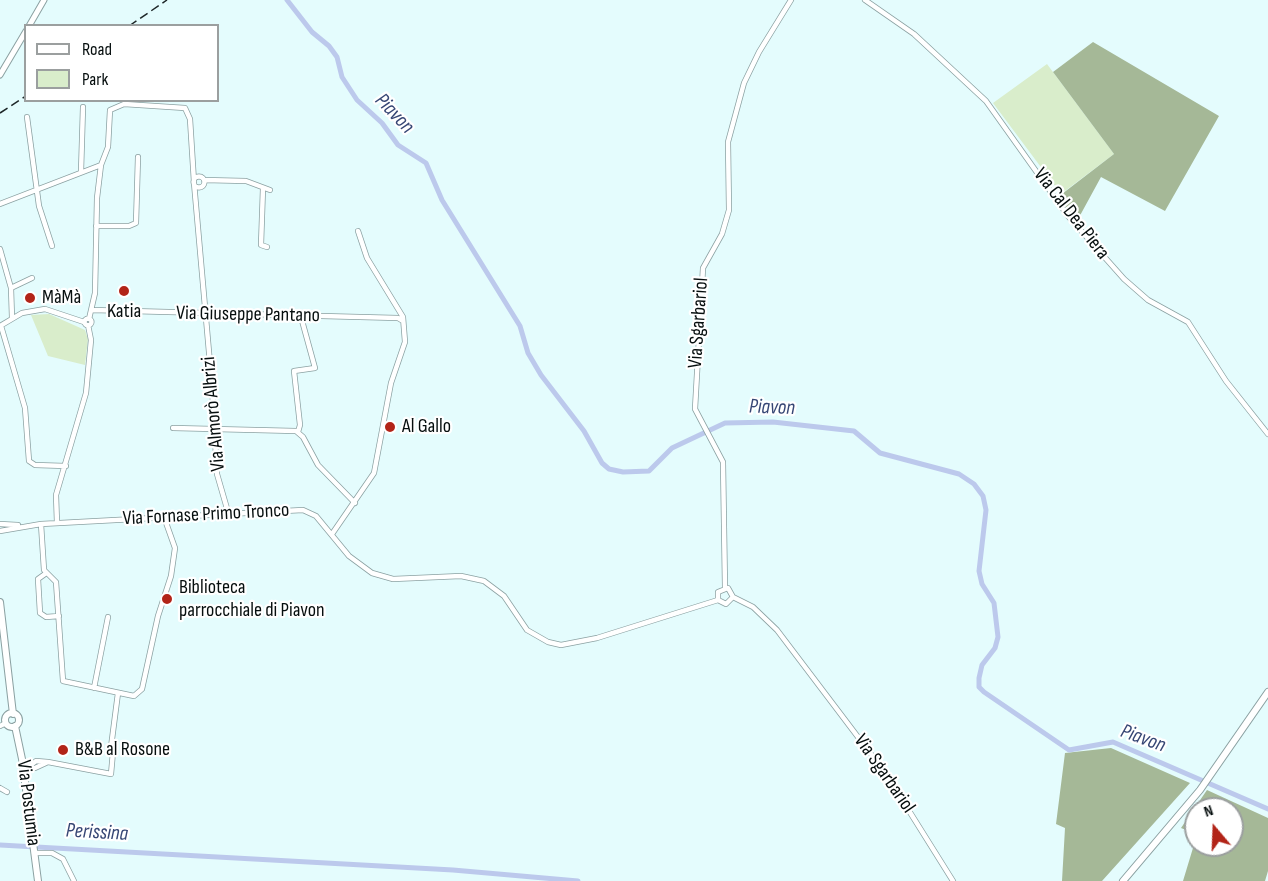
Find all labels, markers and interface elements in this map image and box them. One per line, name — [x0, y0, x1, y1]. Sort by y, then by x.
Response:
legend — [24, 24, 219, 102]
text: Road — [82, 39, 112, 60]
text: Park — [82, 69, 108, 90]
water label: Piavon — [369, 89, 419, 139]
street label: Via Cal Dea Piera — [1028, 163, 1114, 265]
street label: Via Sgarbariol — [684, 277, 714, 369]
marker: Katia — [117, 284, 131, 298]
place label: MàMà — [42, 286, 81, 310]
marker: MàMà — [23, 291, 37, 305]
place label: Katia — [107, 300, 141, 324]
street label: Via Giuseppe Pantano — [176, 302, 320, 328]
street label: Via Almorò Albrizi — [197, 355, 231, 473]
water label: Piavon — [749, 395, 795, 421]
place label: Al Gallo — [402, 415, 451, 439]
marker: Al Gallo — [383, 420, 397, 434]
street label: Via Fornase Primo Tronco — [122, 499, 290, 531]
place label: Biblioteca parrocchiale di Piavon — [179, 576, 325, 623]
marker: Biblioteca parrocchiale di Piavon — [160, 592, 174, 606]
water label: Piavon — [1117, 719, 1169, 759]
street label: Via Sgarbariol — [848, 730, 920, 818]
place label: B&B al Rosone — [75, 738, 170, 762]
marker: B&B al Rosone — [56, 743, 70, 757]
street label: Via Postumia — [11, 759, 45, 847]
north arrow — [1184, 797, 1244, 857]
text: N — [1201, 801, 1216, 822]
water label: Perissina — [65, 819, 129, 847]

